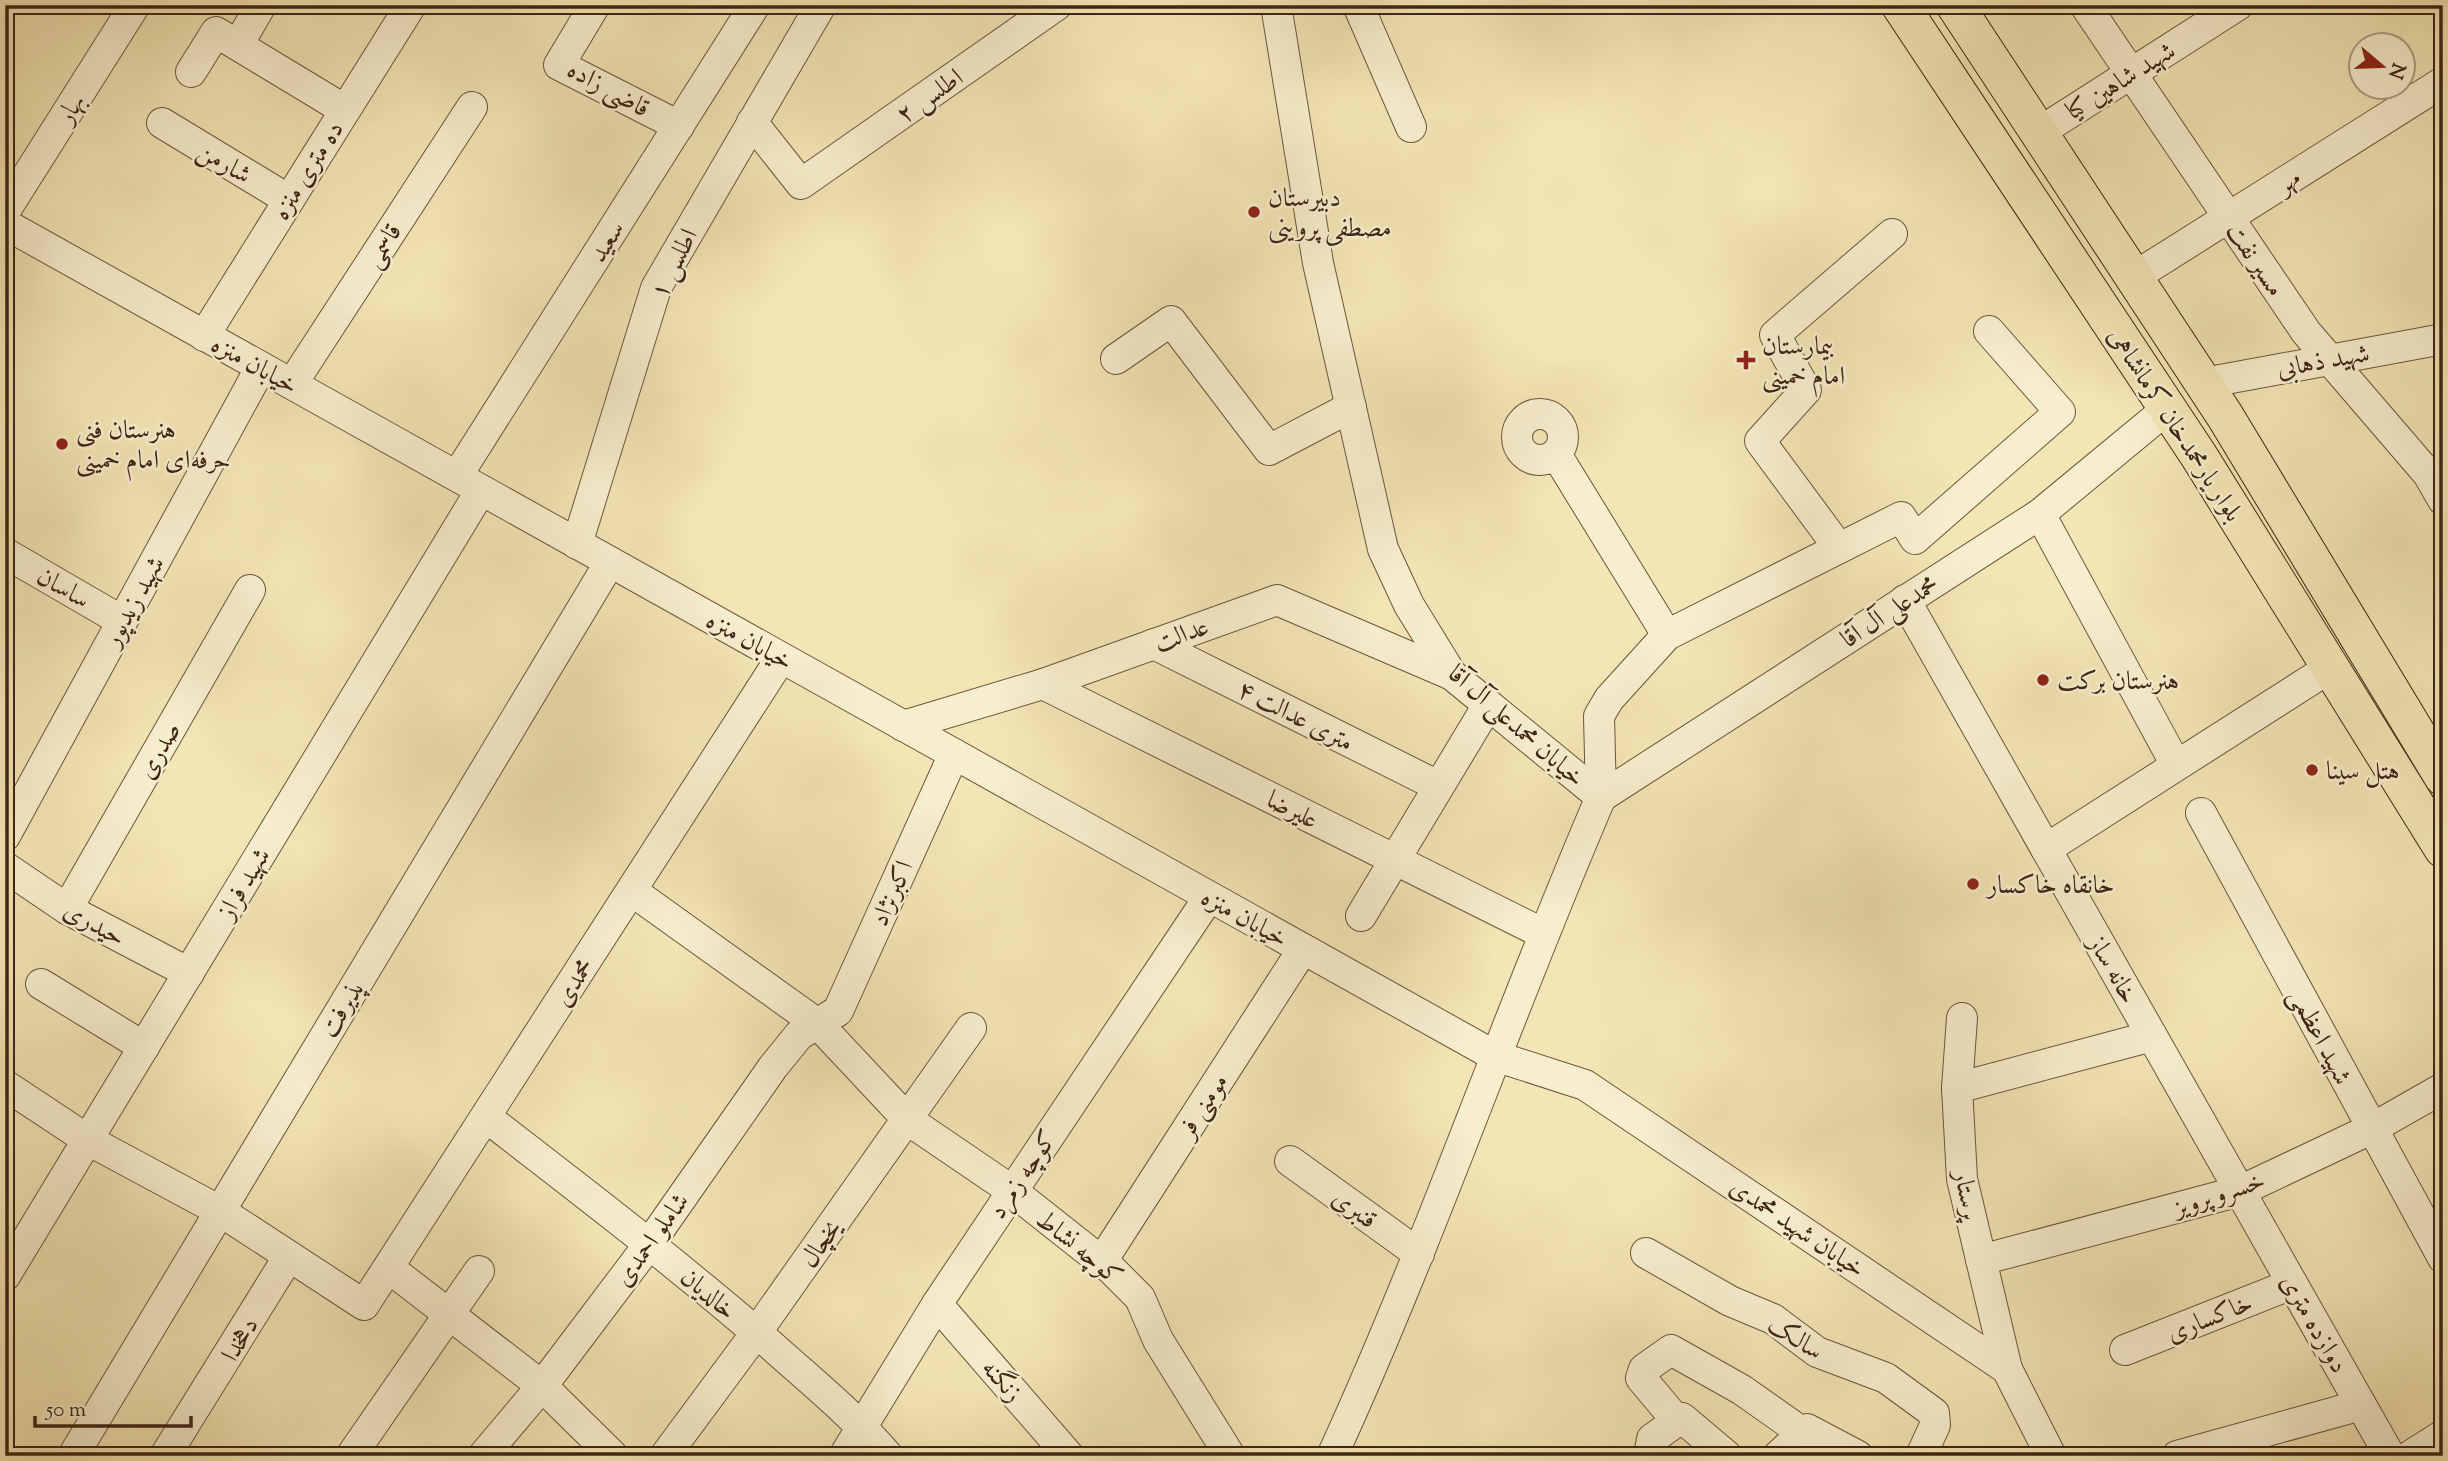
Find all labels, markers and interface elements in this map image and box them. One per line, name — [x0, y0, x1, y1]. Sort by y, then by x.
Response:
north arrow — [2346, 32, 2416, 102]
street label: شهید شاهین کیا — [2059, 34, 2184, 131]
street label: قاضی زاده — [560, 52, 656, 128]
text: N — [2380, 59, 2411, 82]
street label: اطلس ۲ — [889, 61, 971, 134]
street label: بهار — [47, 87, 96, 134]
street label: ده متری منزه — [264, 115, 354, 228]
street label: شارمن — [190, 134, 258, 195]
street label: مهر — [2267, 160, 2309, 205]
place label: دبیرستان مصطفی پروینی — [1268, 181, 1392, 248]
marker: دبیرستان مصطفی پروینی — [1246, 204, 1262, 220]
street label: سعید — [581, 214, 635, 270]
street label: مسیر نفت — [2216, 216, 2292, 305]
street label: قاسمی — [356, 217, 412, 276]
street label: اطلس ۱ — [642, 223, 709, 306]
street label: بلوار یارمحمدخان کرمانشاهی — [2097, 321, 2251, 530]
street label: خیابان منزه — [203, 327, 304, 405]
place label: بیمارستان امام خمینی — [1762, 329, 1845, 398]
street label: شهید ذهابی — [2274, 336, 2373, 389]
marker: بیمارستان امام خمینی — [1736, 350, 1756, 370]
place label: هنرستان فنی حرفه‌ای امام خمینی — [76, 413, 231, 482]
marker: هنرستان فنی حرفه‌ای امام خمینی — [54, 436, 70, 452]
street label: شهید زیدپور — [94, 550, 175, 657]
street label: ساسان — [29, 559, 96, 619]
street label: محمدعلی آل آقا — [1834, 568, 1947, 659]
street label: خیابان منزه — [698, 603, 799, 681]
street label: عدالت — [1149, 609, 1214, 663]
street label: خیابان محمدعلی آل آقا — [1439, 657, 1592, 797]
place label: هنرستان برکت — [2057, 664, 2179, 701]
street label: ۴ متری عدالت — [1230, 672, 1359, 762]
marker: هنرستان برکت — [2035, 672, 2051, 688]
street label: صدری — [129, 716, 191, 787]
place label: هتل سینا — [2326, 754, 2400, 791]
marker: هتل سینا — [2304, 762, 2320, 778]
street label: علیرضا — [1260, 783, 1324, 840]
street label: شهید فراز — [208, 841, 281, 930]
street label: اکبرنژاد — [862, 855, 924, 933]
place label: خانقاه خاکسار — [1984, 868, 2115, 905]
marker: خانقاه خاکسار — [1965, 876, 1981, 892]
street label: خیابان منزه — [1193, 880, 1294, 958]
street label: حیدری — [56, 893, 132, 957]
street label: خانه ساز — [2076, 927, 2146, 1011]
street label: محمدی — [546, 952, 605, 1015]
street label: پذیرفت — [312, 975, 374, 1045]
street label: شهید اعظمی — [2278, 982, 2360, 1092]
street label: مومنی فر — [1168, 1067, 1239, 1148]
street label: کوچه زمرد — [981, 1123, 1068, 1227]
street label: خسرو پرویز — [2166, 1163, 2270, 1228]
street label: پرستار — [1942, 1165, 1989, 1226]
street label: خیابان شهید محمدی — [1721, 1170, 1872, 1288]
street label: قنبری — [1323, 1181, 1384, 1239]
street label: شاملو احمدی — [606, 1186, 700, 1295]
street label: کوچه نشاط — [1027, 1202, 1130, 1296]
street label: یخچال — [792, 1212, 853, 1276]
street label: خالدیان — [671, 1260, 744, 1330]
street label: دوازده متری — [2270, 1268, 2356, 1381]
street label: خاکساری — [2161, 1285, 2259, 1353]
street label: سالک — [1760, 1308, 1830, 1371]
street label: دهخدا — [213, 1311, 269, 1370]
street label: زنگنه — [972, 1352, 1030, 1411]
scale bar — [35, 1384, 191, 1428]
text: 50 m — [45, 1396, 86, 1426]

